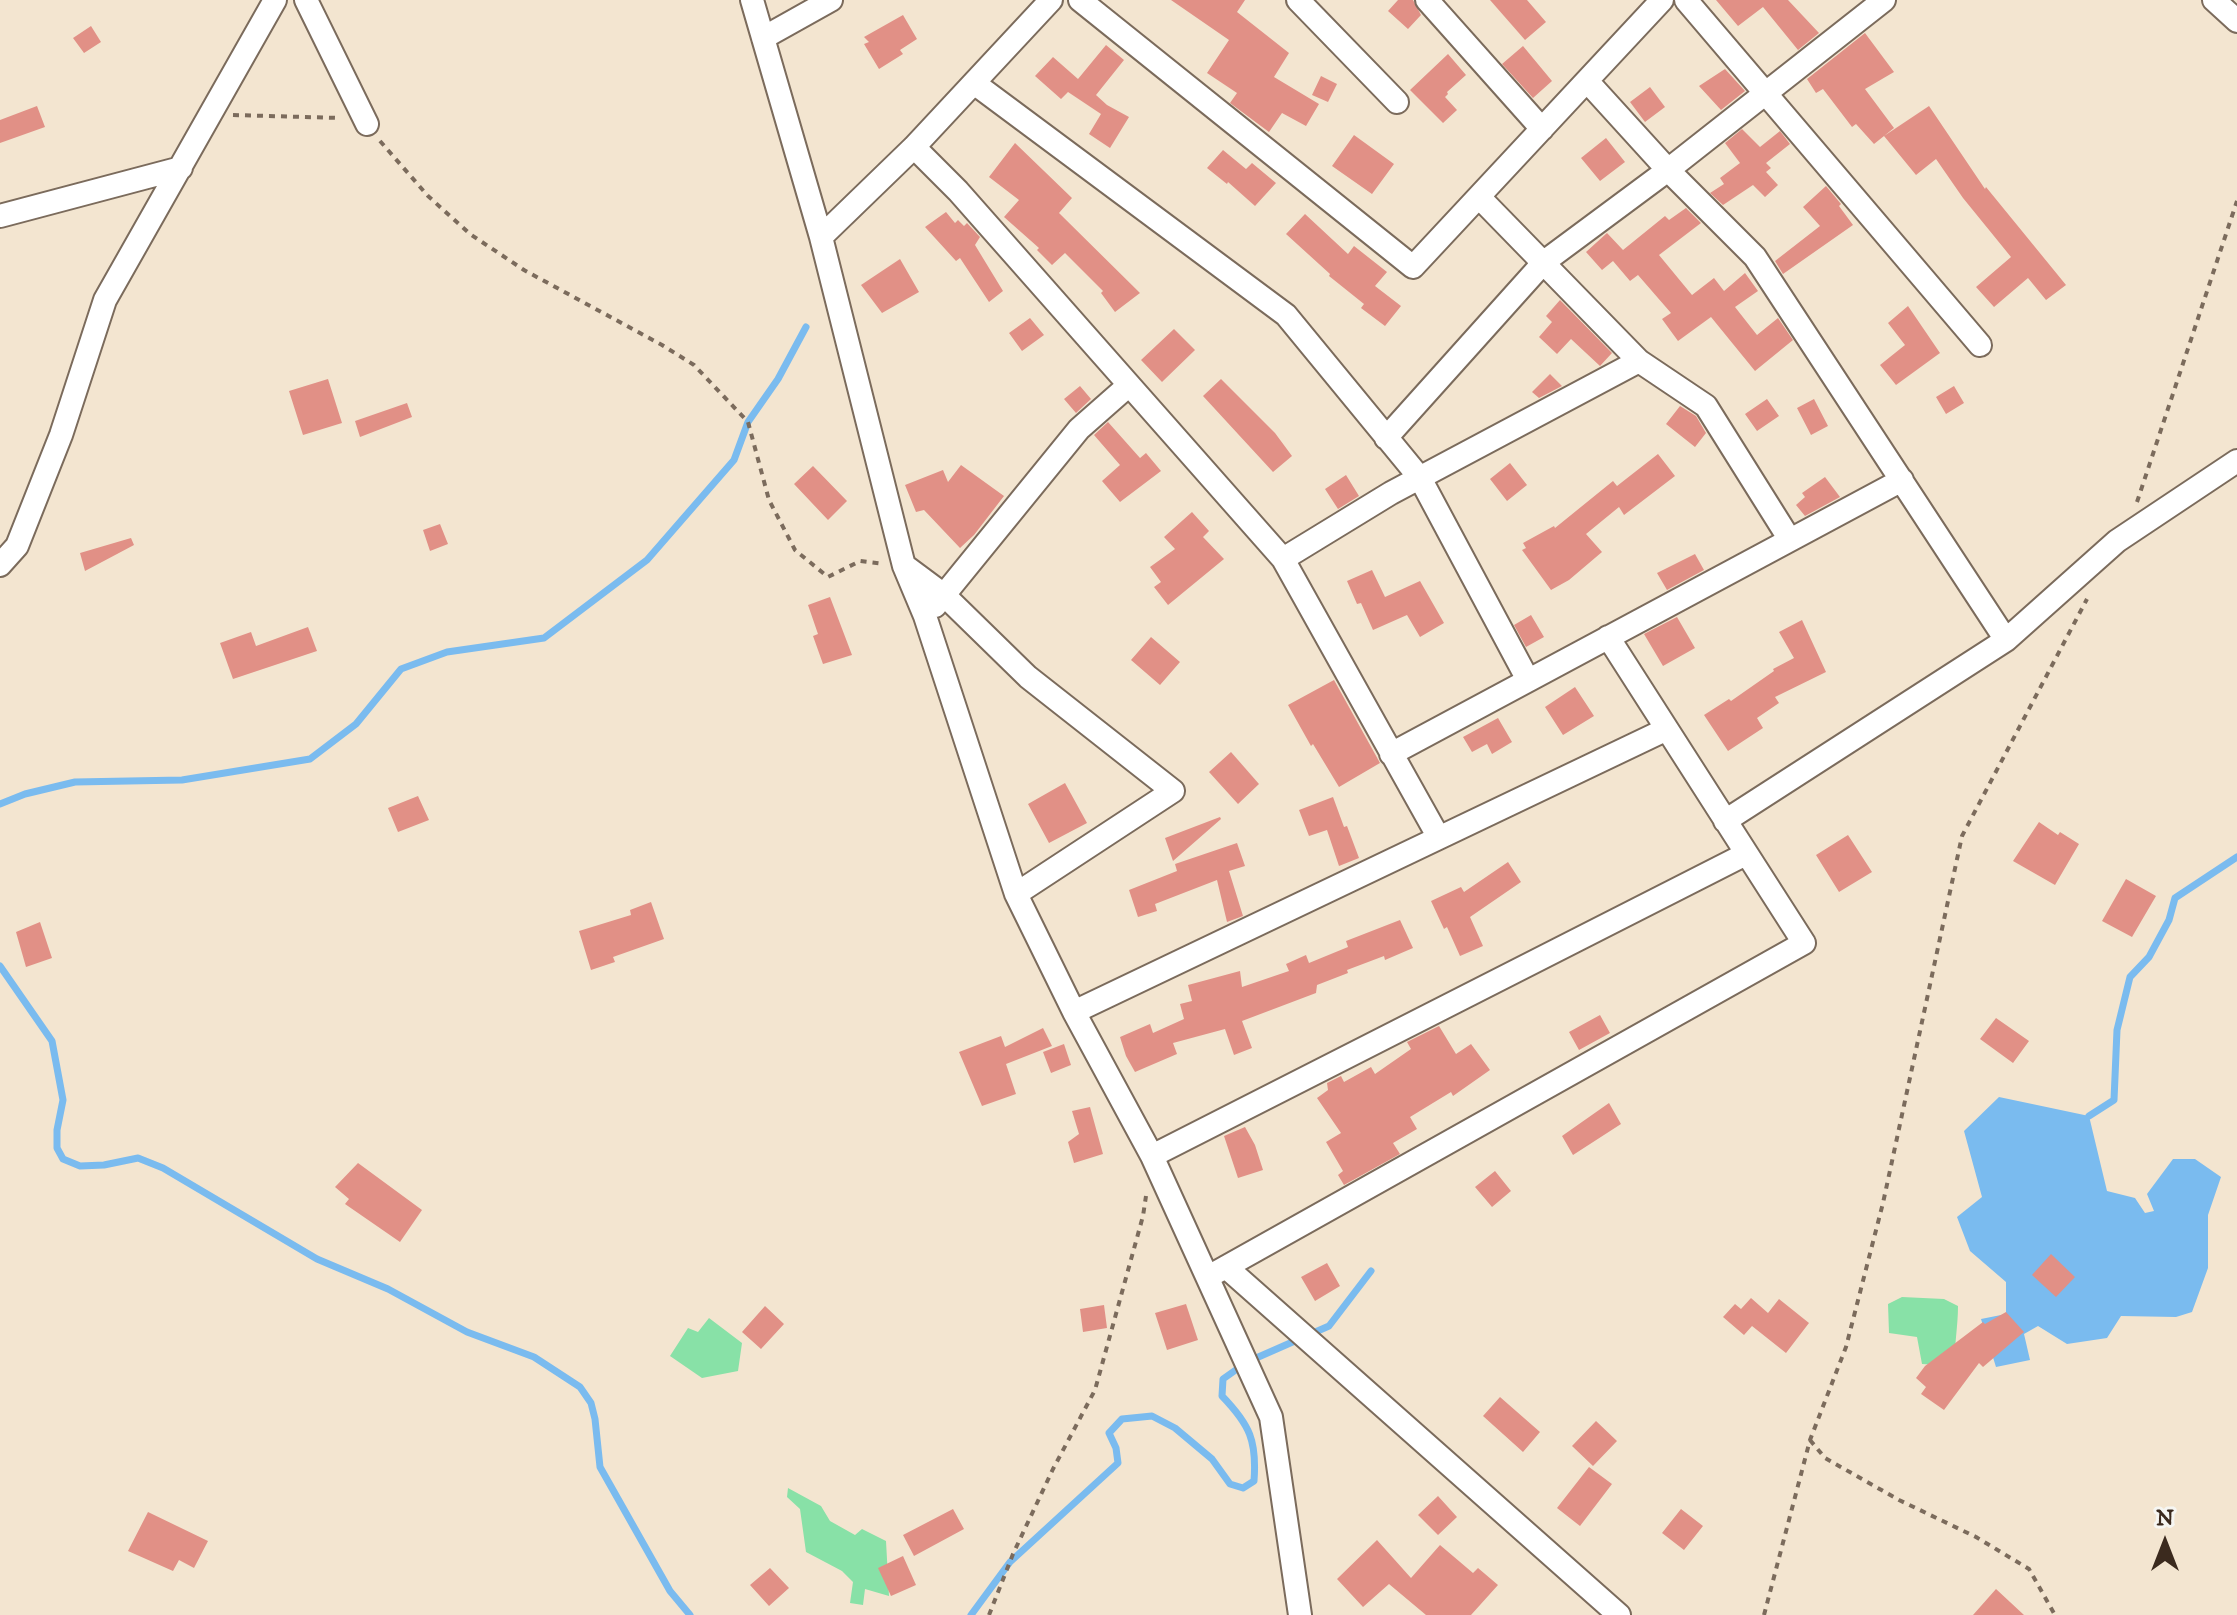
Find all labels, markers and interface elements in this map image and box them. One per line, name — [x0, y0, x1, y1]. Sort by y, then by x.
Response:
north arrow — [2125, 1503, 2205, 1583]
text: N — [2156, 1505, 2174, 1532]

